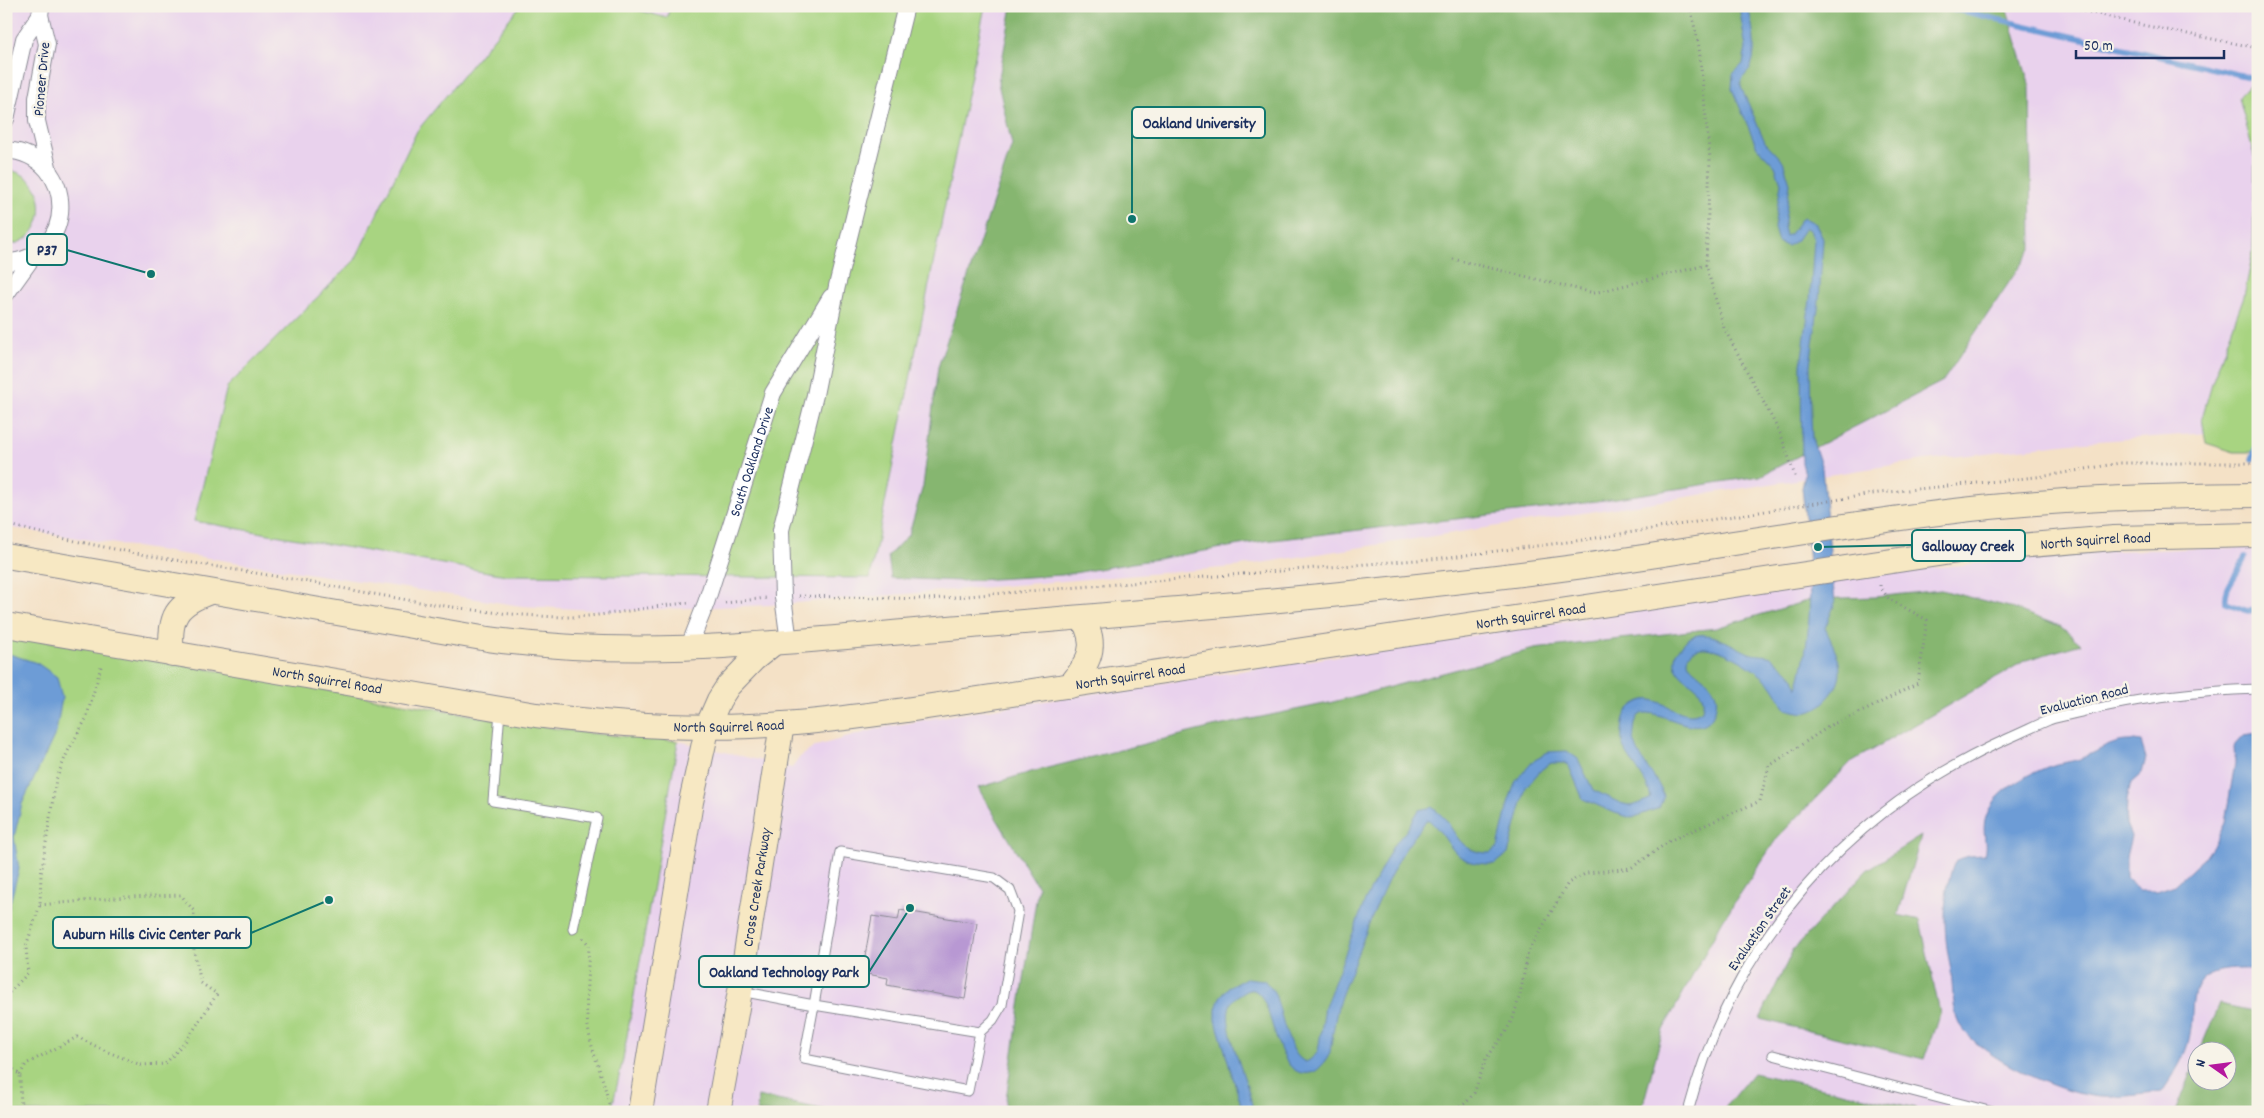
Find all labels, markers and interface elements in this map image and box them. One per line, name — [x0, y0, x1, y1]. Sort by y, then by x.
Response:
scale bar — [2076, 28, 2224, 60]
text: 50 m — [2084, 36, 2113, 58]
street label: Pioneer Drive — [29, 41, 57, 117]
callout: Oakland University — [1132, 107, 1265, 138]
text: Oakland University — [1143, 113, 1257, 136]
callout: P37 — [27, 234, 67, 265]
text: P37 — [37, 240, 57, 263]
street label: South Oakland Drive — [725, 404, 781, 520]
street label: North Squirrel Road — [2040, 528, 2151, 557]
callout: Galloway Creek — [1912, 530, 2025, 561]
text: Galloway Creek — [1922, 536, 2015, 559]
street label: North Squirrel Road — [1475, 598, 1588, 637]
street label: North Squirrel Road — [1074, 659, 1187, 697]
street label: North Squirrel Road — [271, 661, 384, 702]
street label: Evaluation Road — [2038, 679, 2131, 723]
street label: North Squirrel Road — [673, 715, 785, 740]
street label: Cross Creek Parkway — [738, 826, 779, 949]
street label: Evaluation Street — [1723, 882, 1798, 976]
callout: Auburn Hills Civic Center Park — [53, 917, 251, 948]
text: Auburn Hills Civic Center Park — [63, 924, 242, 947]
callout: Oakland Technology Park — [699, 956, 869, 987]
text: Oakland Technology Park — [709, 962, 860, 985]
north arrow — [2186, 1040, 2236, 1090]
text: N — [2191, 1057, 2212, 1069]

